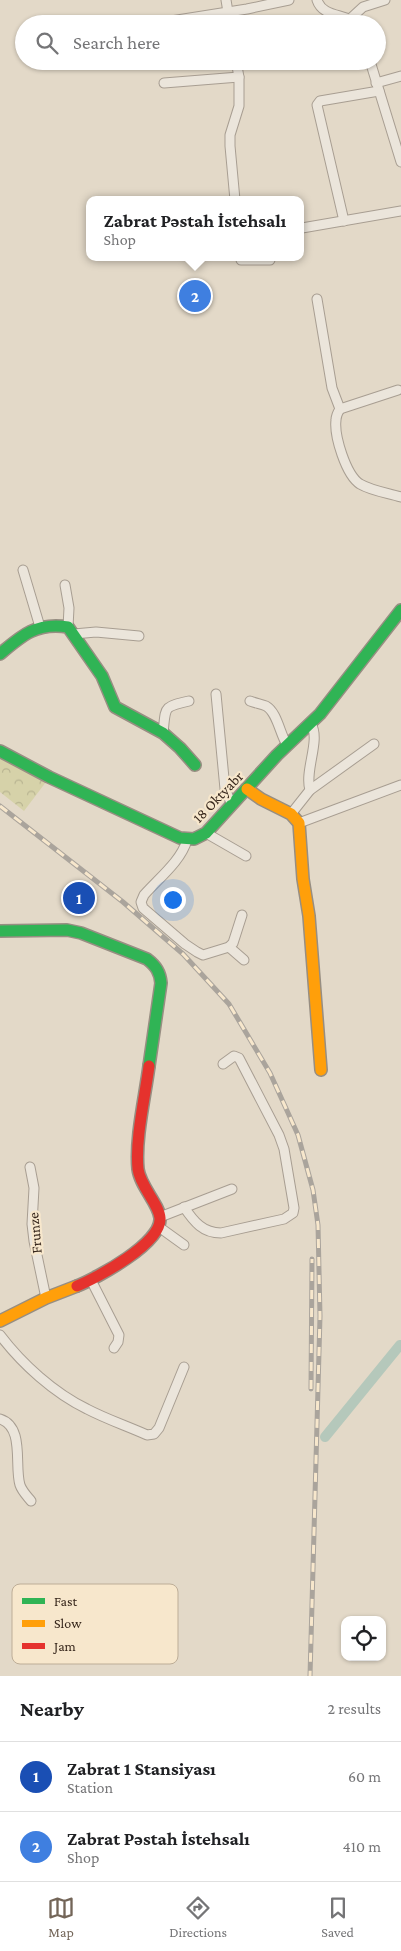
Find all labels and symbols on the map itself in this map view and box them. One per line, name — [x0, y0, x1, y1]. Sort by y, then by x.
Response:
pin: 2 — [179, 277, 211, 315]
street label: 18 Oktyabr — [190, 768, 247, 827]
pin: 1 — [63, 879, 95, 917]
your location — [160, 887, 186, 913]
street label: Frunze — [25, 1211, 45, 1254]
legend — [12, 1584, 178, 1664]
text: Fast — [54, 1593, 78, 1609]
text: Slow — [54, 1615, 82, 1631]
text: Jam — [52, 1638, 76, 1654]

